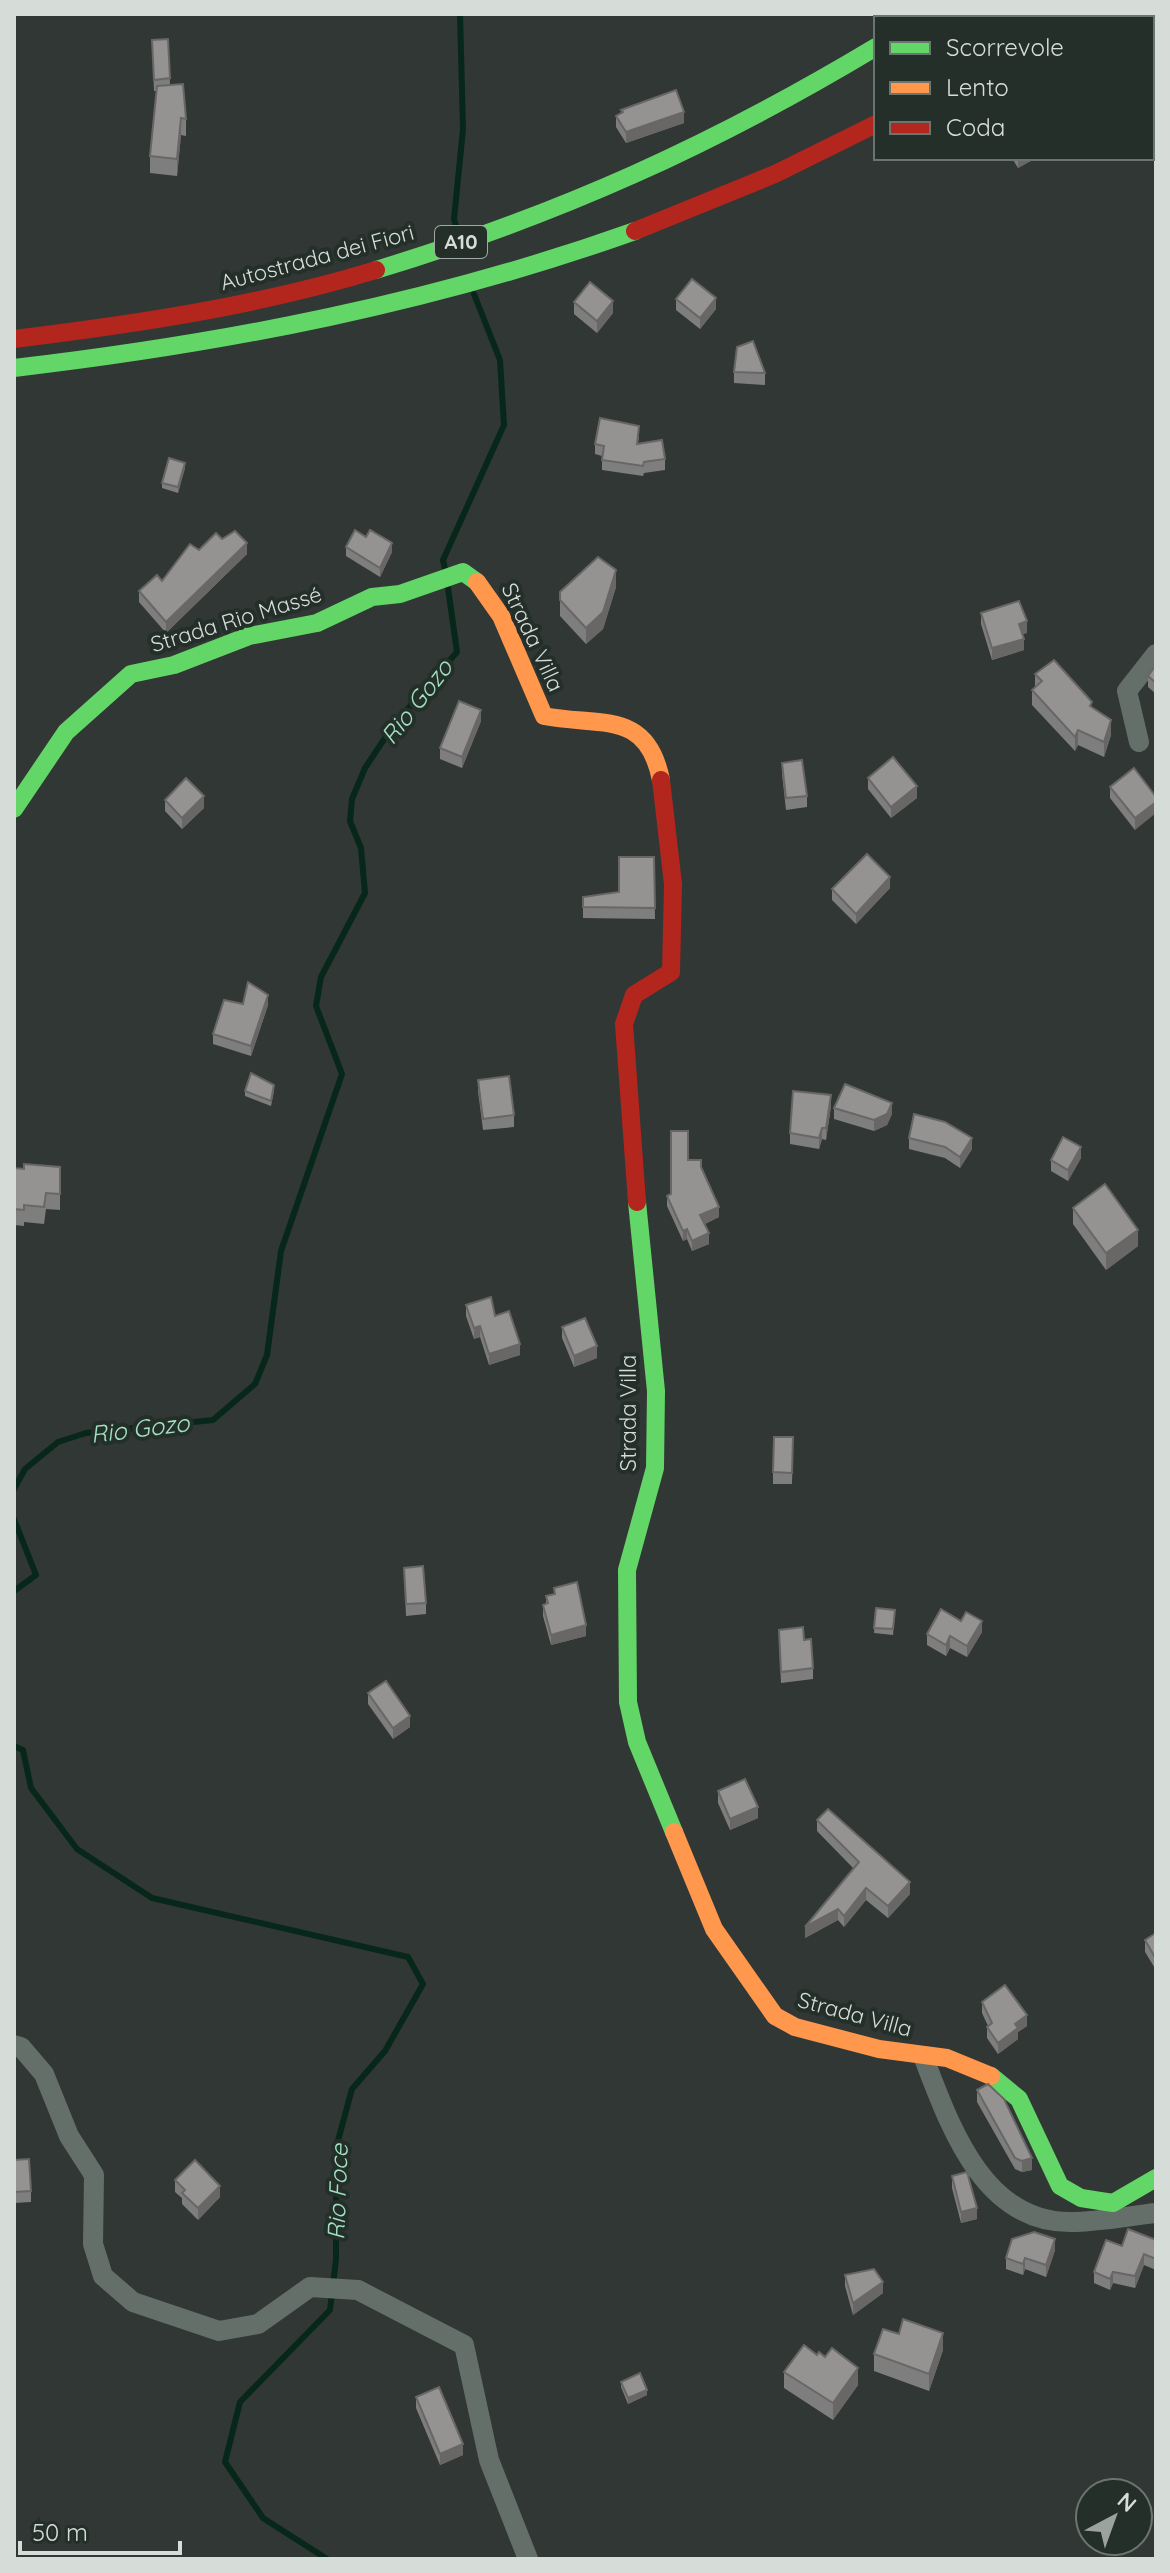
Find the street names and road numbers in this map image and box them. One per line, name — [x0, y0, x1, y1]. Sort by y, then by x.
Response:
street label: Autostrada dei Fiori — [217, 218, 417, 296]
road number: A10 — [435, 226, 487, 258]
street label: Strada Villa — [496, 578, 570, 696]
street label: Strada Rio Massé — [147, 580, 325, 658]
street label: Strada Villa — [614, 1355, 642, 1471]
street label: Strada Villa — [795, 1985, 915, 2043]

